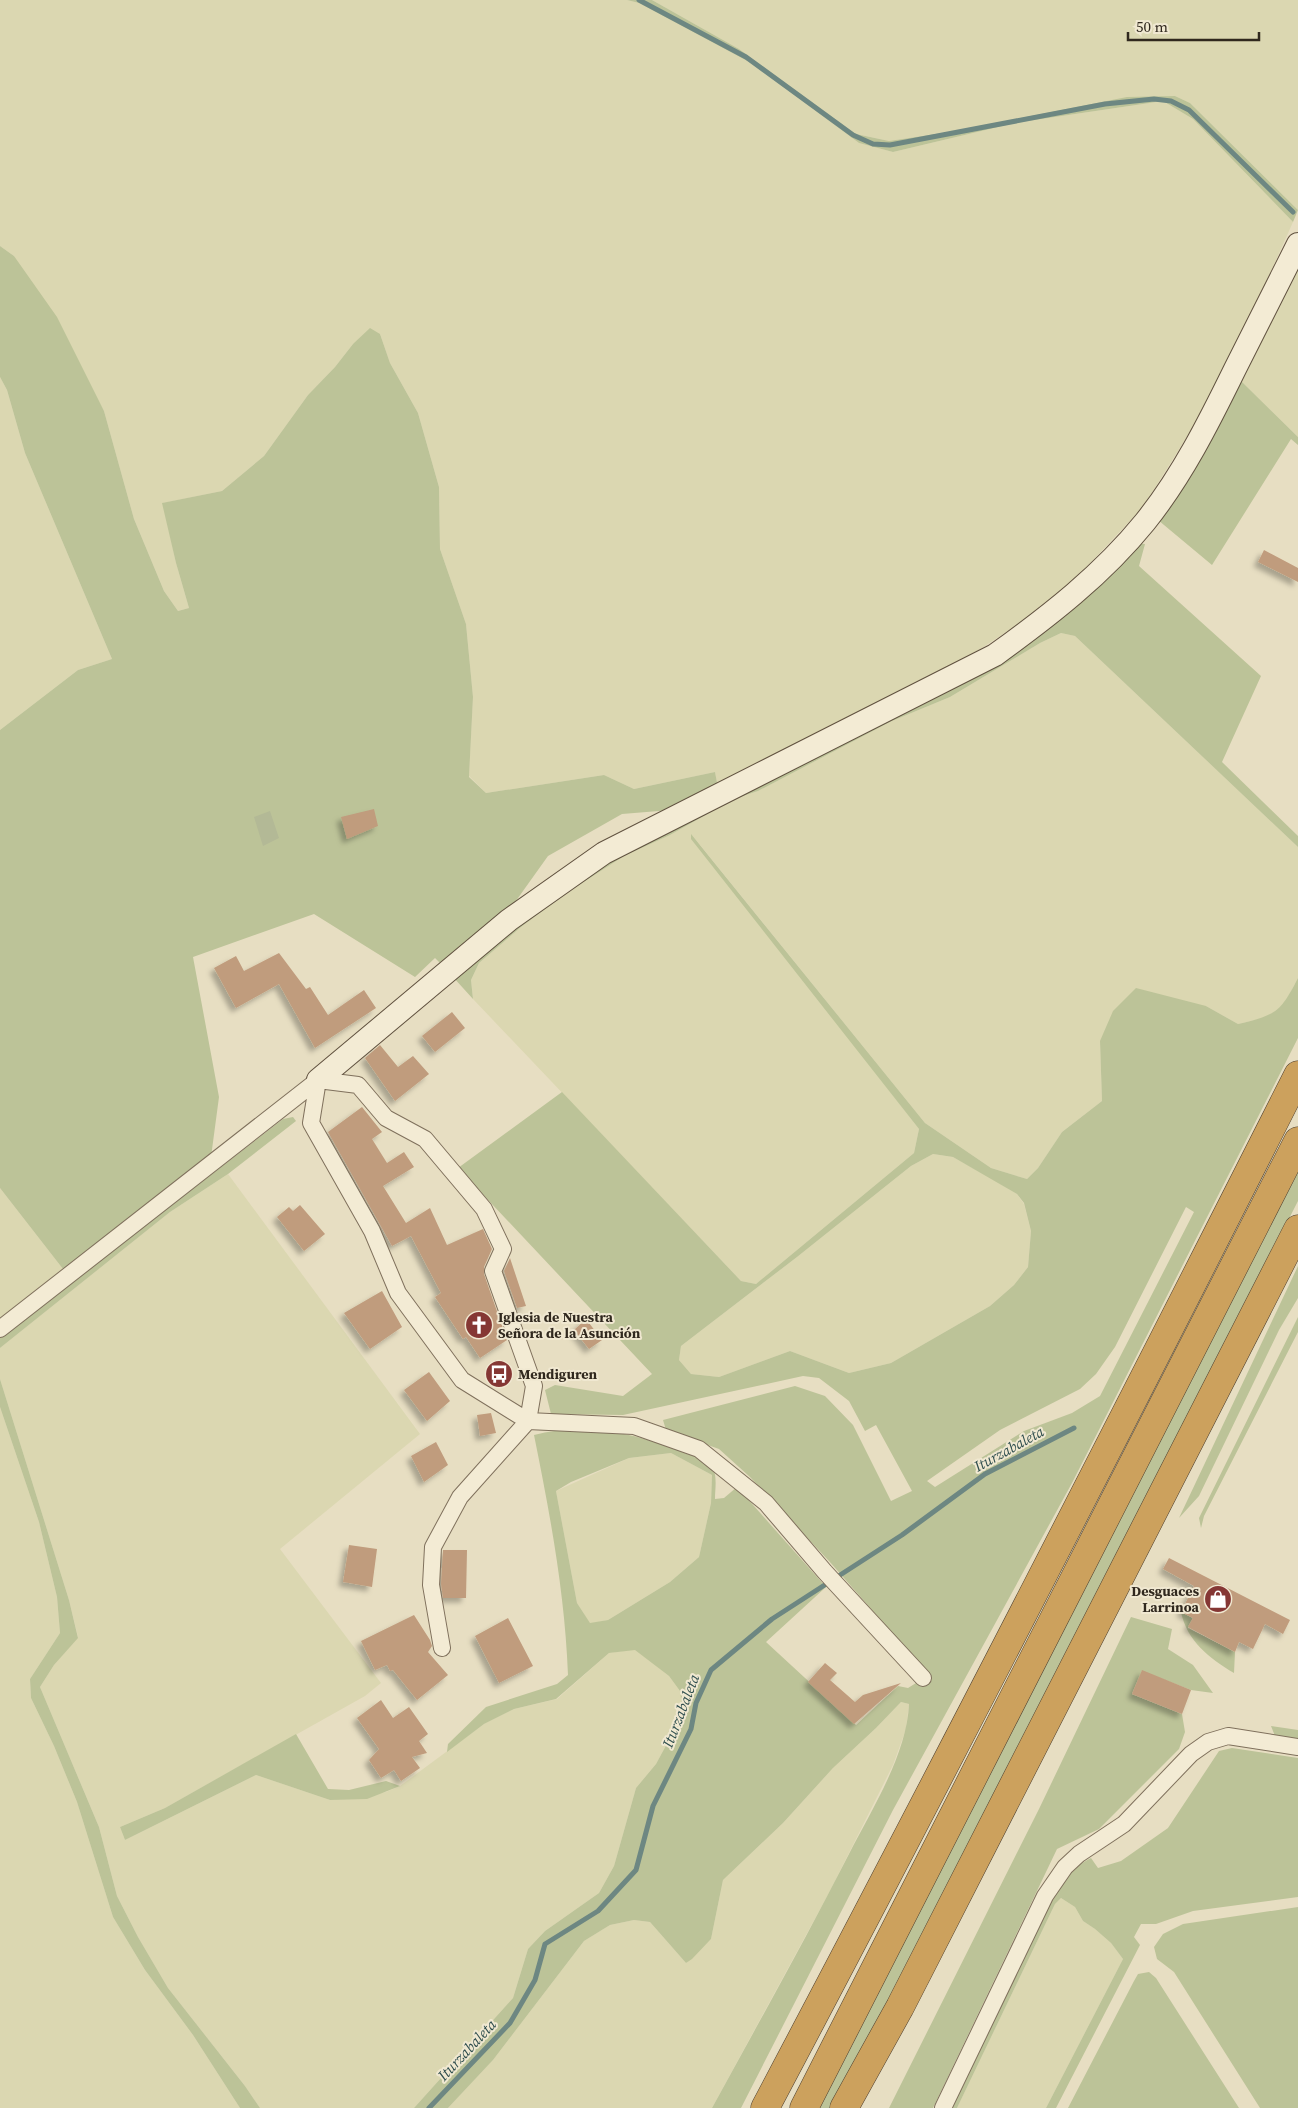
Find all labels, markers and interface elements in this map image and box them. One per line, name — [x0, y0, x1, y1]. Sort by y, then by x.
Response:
scale bar — [1128, 10, 1259, 42]
text: 50 m — [1136, 16, 1168, 37]
place label: Iglesia de Nuestra Señora de la Asunción — [498, 1307, 641, 1343]
church icon: Iglesia de Nuestra Señora de la Asunción — [464, 1310, 494, 1340]
bus stop icon: Mendiguren — [484, 1359, 514, 1389]
place label: Mendiguren — [518, 1364, 597, 1384]
water label: Iturzabaleta — [969, 1421, 1048, 1477]
place label: Desguaces Larrinoa — [1131, 1581, 1200, 1617]
shop icon: Desguaces Larrinoa — [1203, 1584, 1233, 1614]
water label: Iturzabaleta — [657, 1671, 704, 1752]
water label: Iturzabaleta — [432, 2014, 501, 2086]

